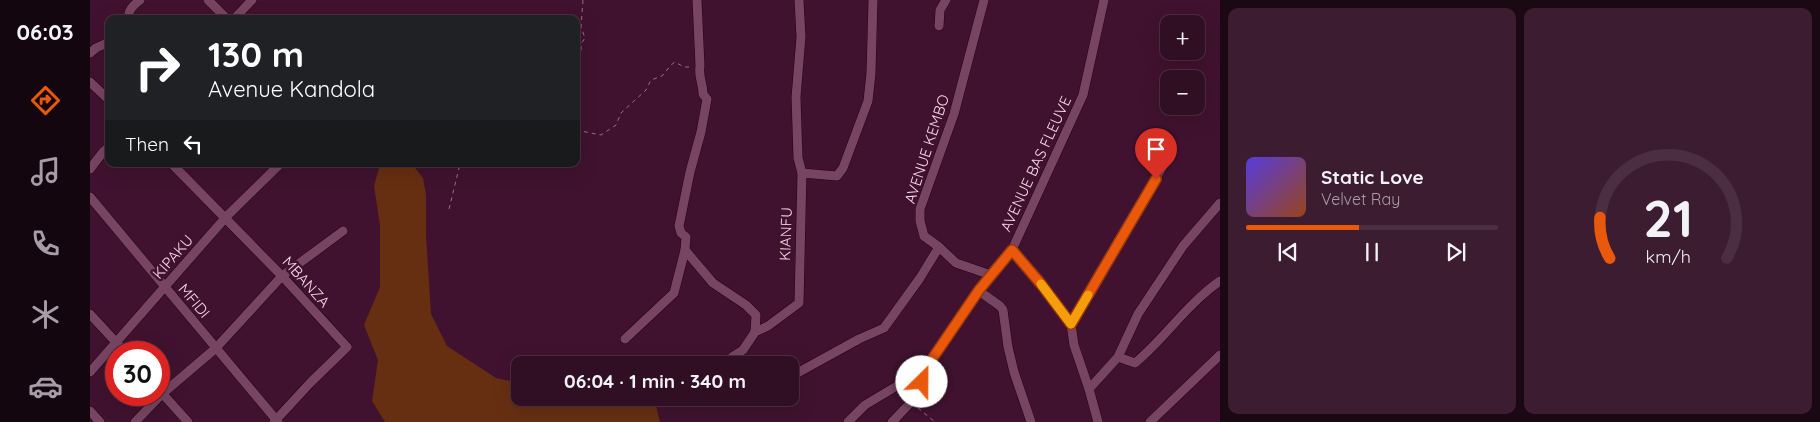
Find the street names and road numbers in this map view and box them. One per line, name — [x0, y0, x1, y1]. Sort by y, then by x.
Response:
street label: AVENUE KEMBO — [900, 92, 953, 206]
street label: AVENUE BAS FLEUVE — [996, 93, 1075, 235]
street label: KIANFU — [775, 207, 796, 261]
street label: KIPAKU — [148, 231, 197, 283]
street label: MBANZA — [279, 252, 334, 311]
street label: MFIDI — [175, 280, 214, 322]

